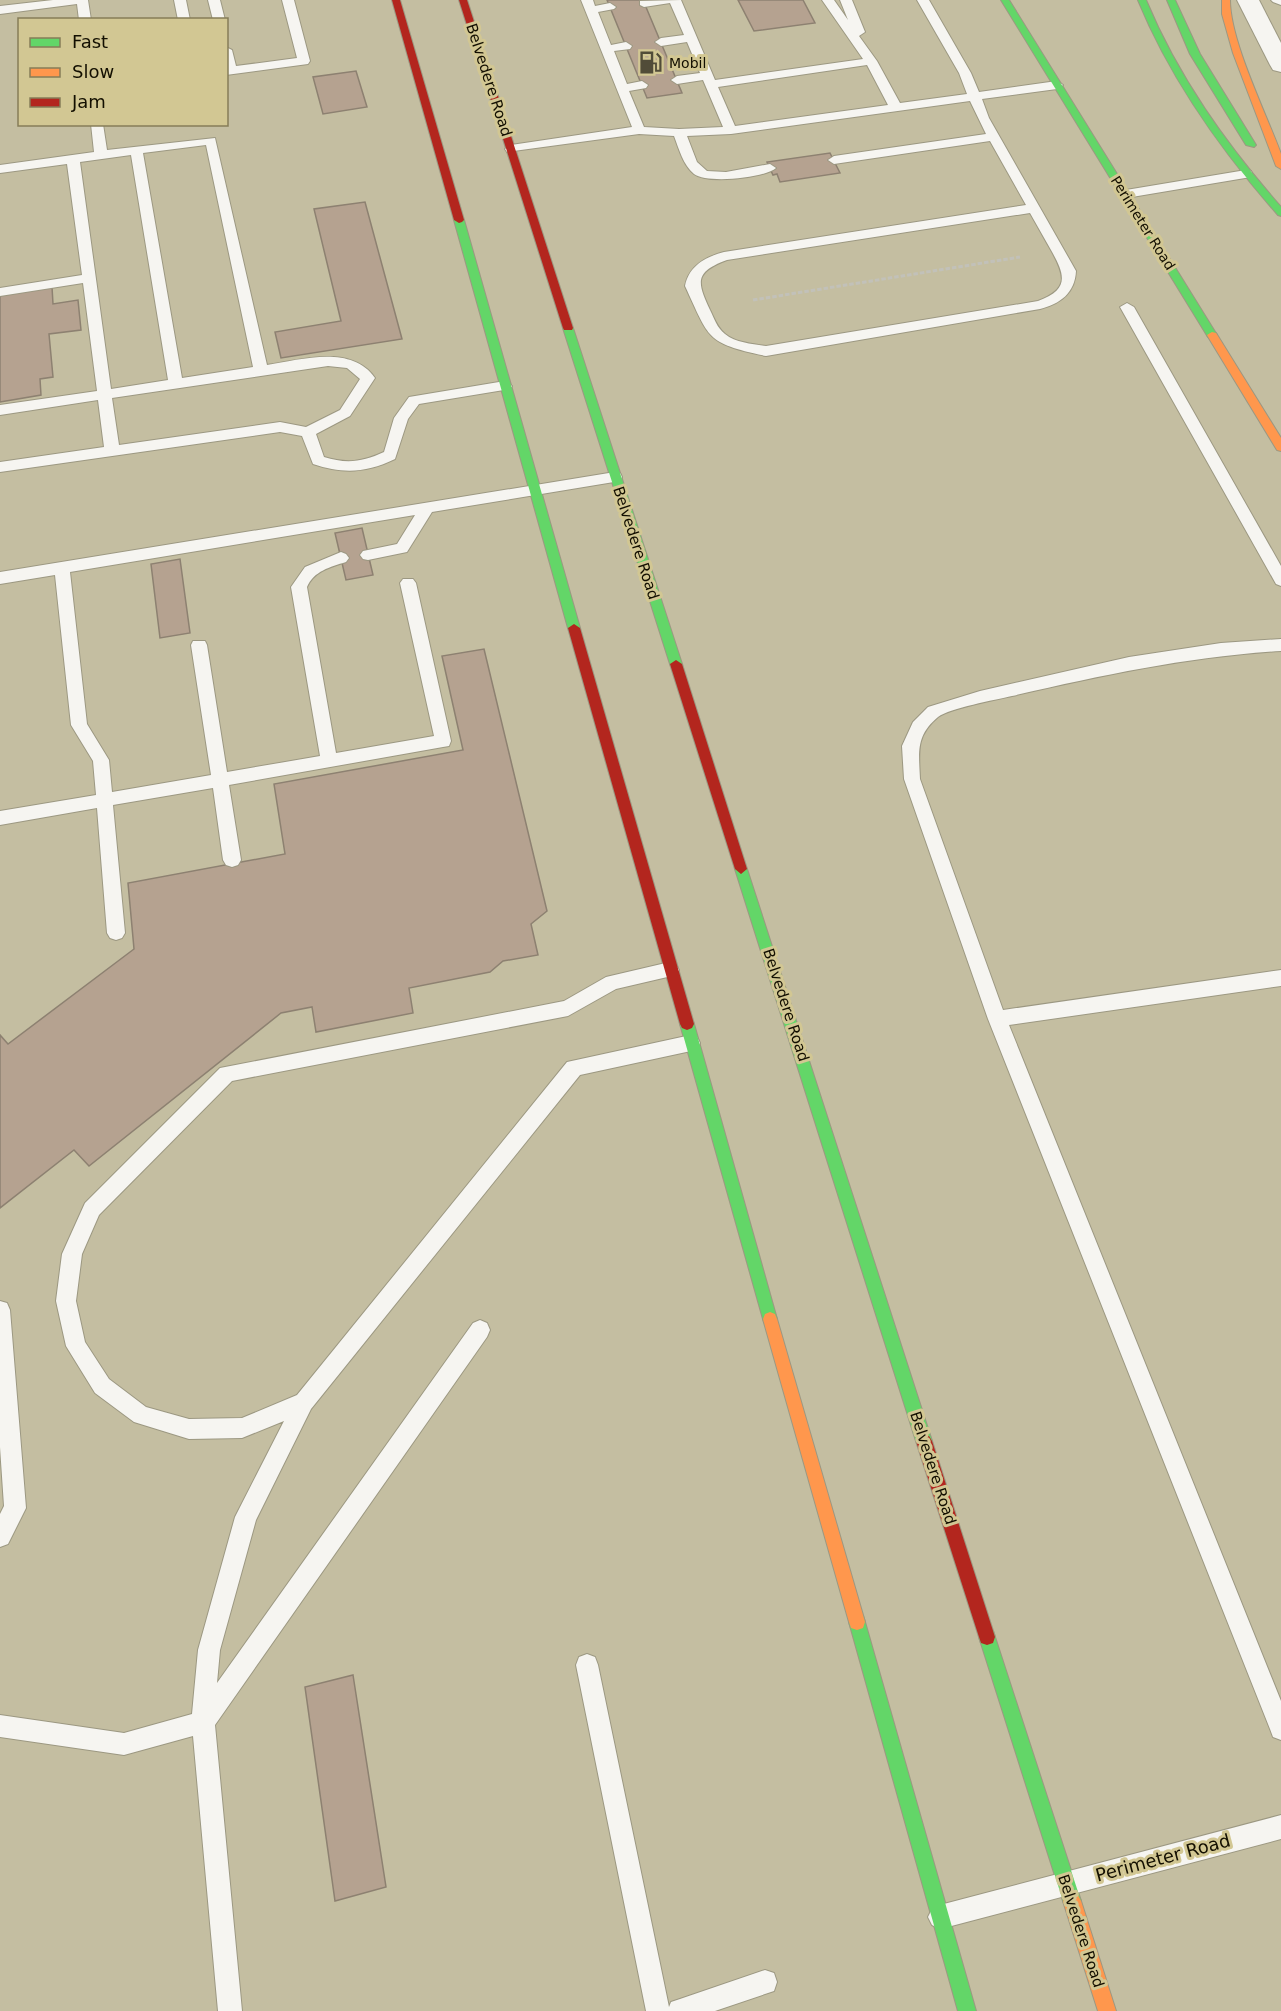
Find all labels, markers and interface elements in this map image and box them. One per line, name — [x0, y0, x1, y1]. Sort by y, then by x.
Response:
legend — [18, 18, 228, 126]
street label: Belvedere Road — [462, 21, 516, 139]
text: Fast — [72, 31, 108, 52]
fuel station icon: Mobil — [638, 50, 664, 76]
place label: Mobil — [669, 55, 706, 71]
text: Slow — [72, 61, 114, 82]
text: Jam — [71, 91, 106, 112]
street label: Perimeter Road — [1108, 173, 1178, 273]
street label: Belvedere Road — [609, 484, 663, 602]
street label: Belvedere Road — [759, 946, 813, 1064]
street label: Belvedere Road — [906, 1409, 960, 1527]
street label: Perimeter Road — [1093, 1829, 1233, 1886]
street label: Belvedere Road — [1054, 1872, 1108, 1990]

